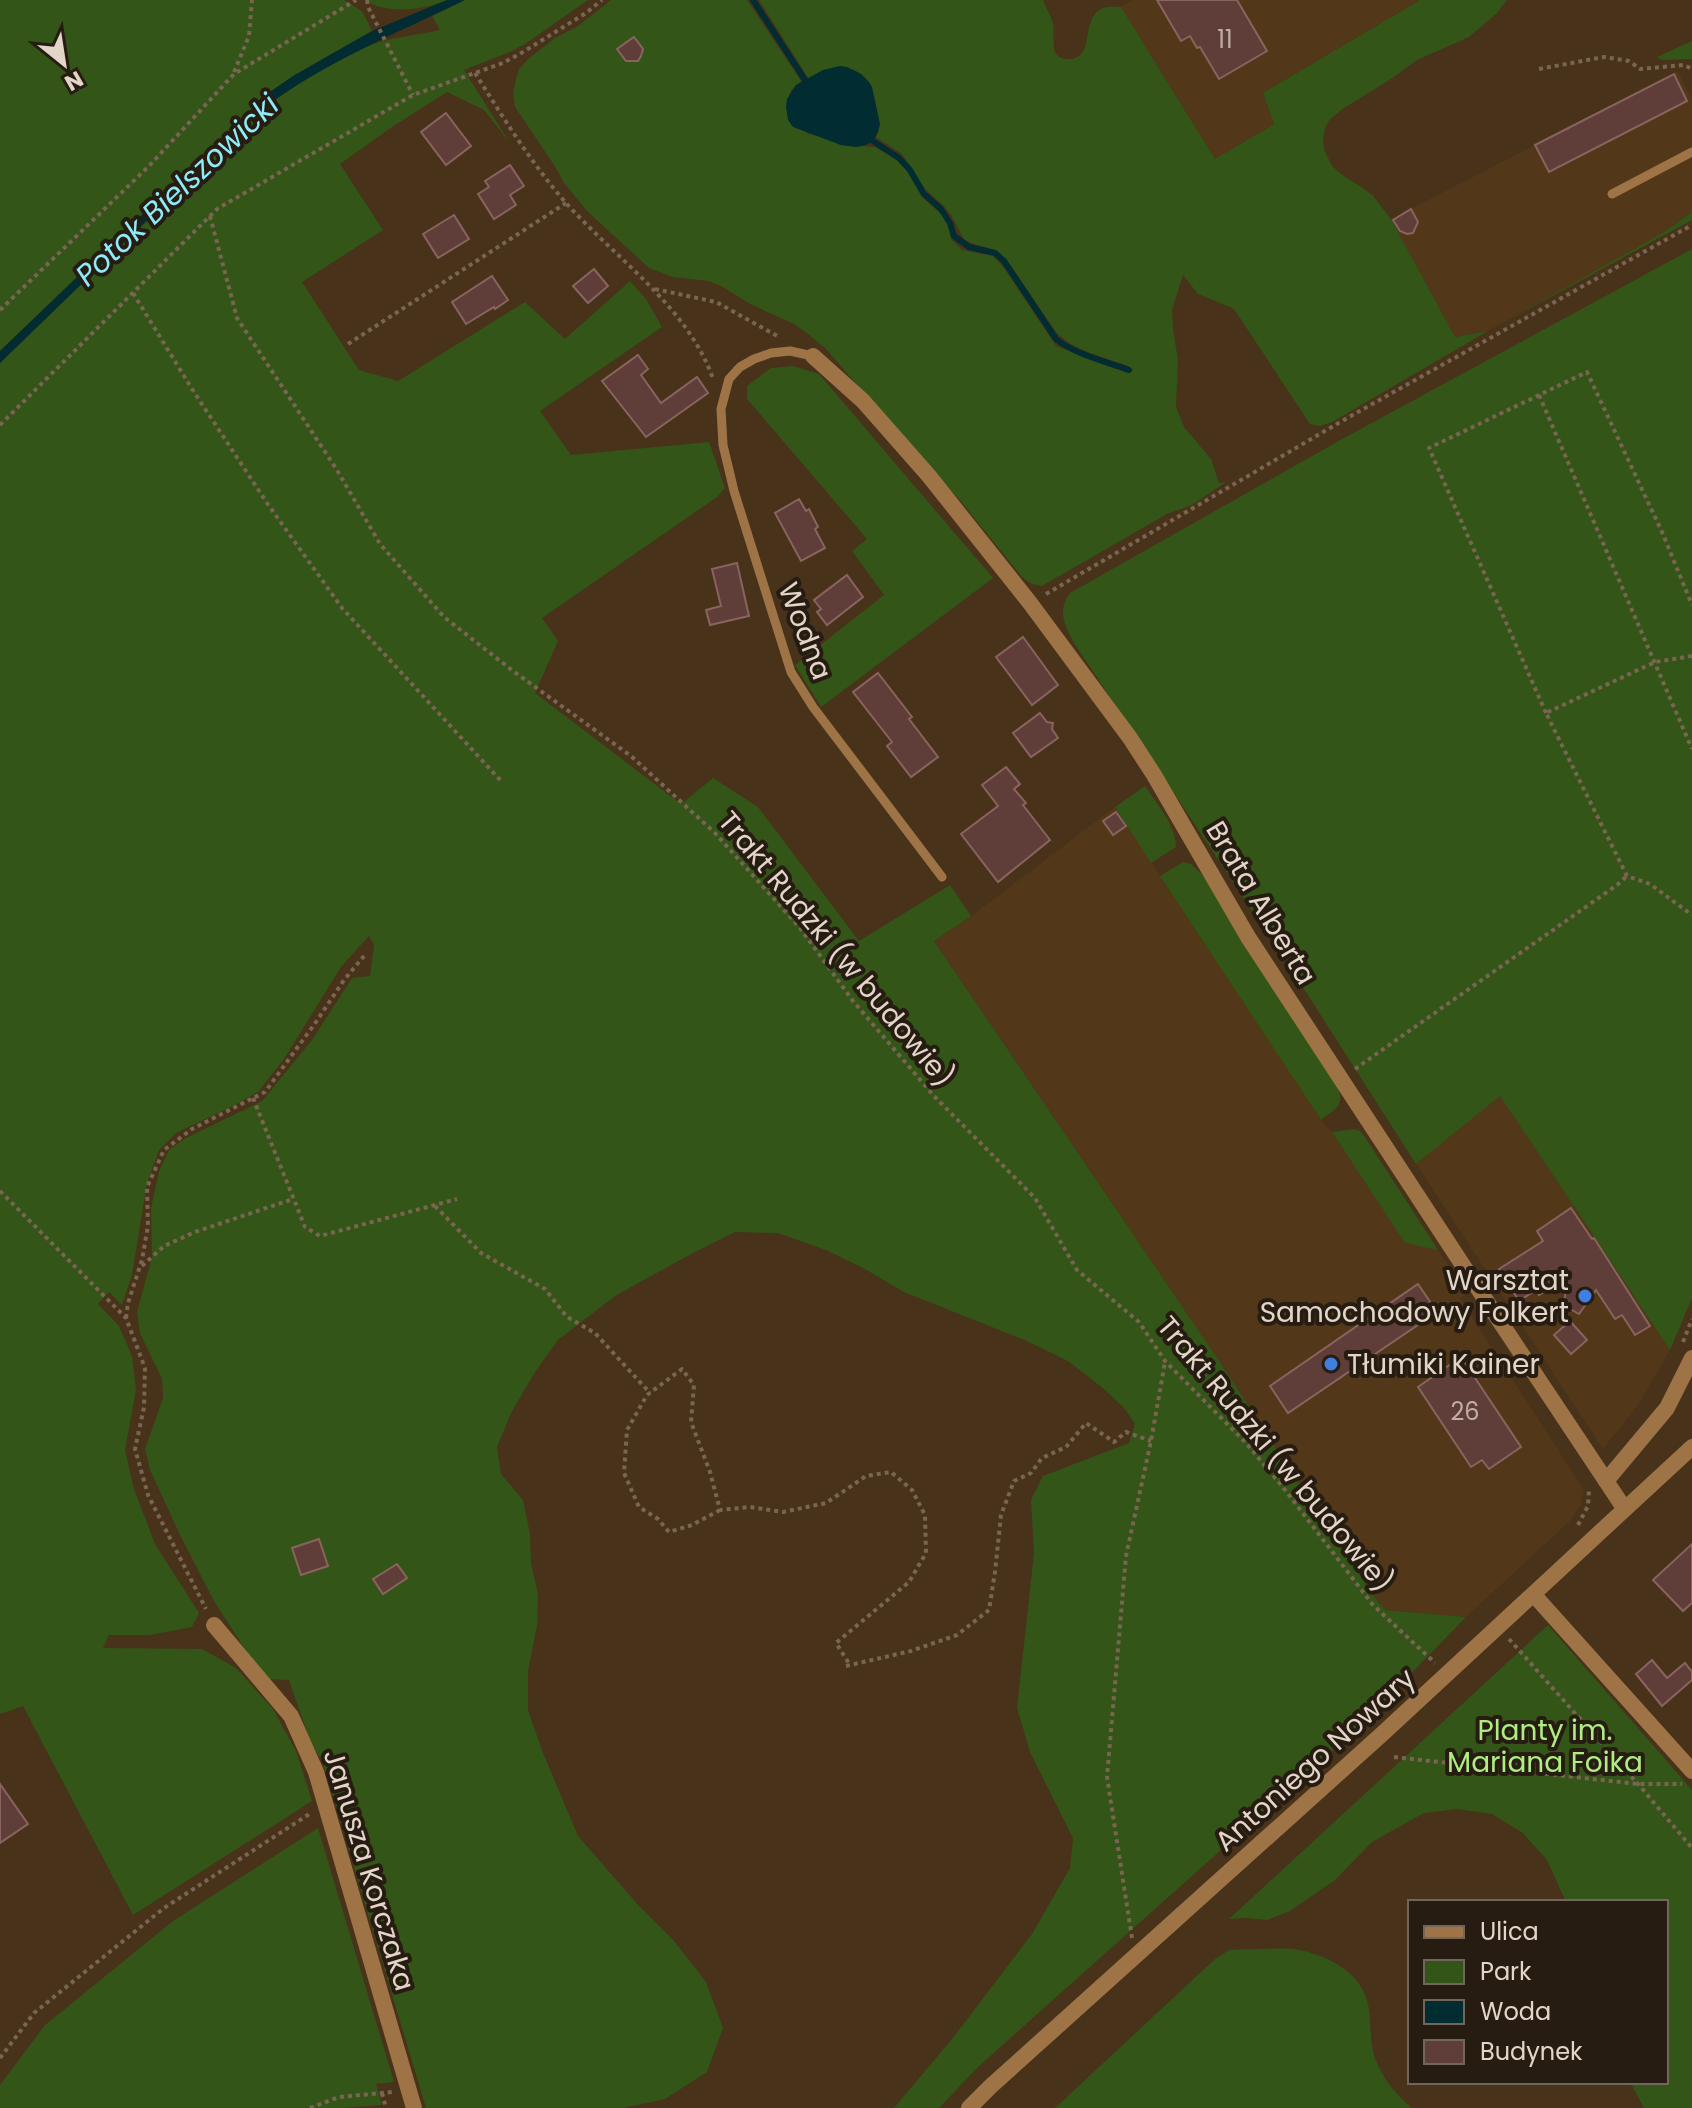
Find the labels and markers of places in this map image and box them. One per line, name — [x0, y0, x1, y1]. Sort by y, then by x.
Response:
place label: Warsztat Samochodowy Folkert — [1260, 1261, 1569, 1332]
marker: Warsztat Samochodowy Folkert — [1576, 1287, 1594, 1305]
place label: Tłumiki Kainer — [1347, 1345, 1540, 1384]
marker: Tłumiki Kainer — [1322, 1355, 1340, 1373]

